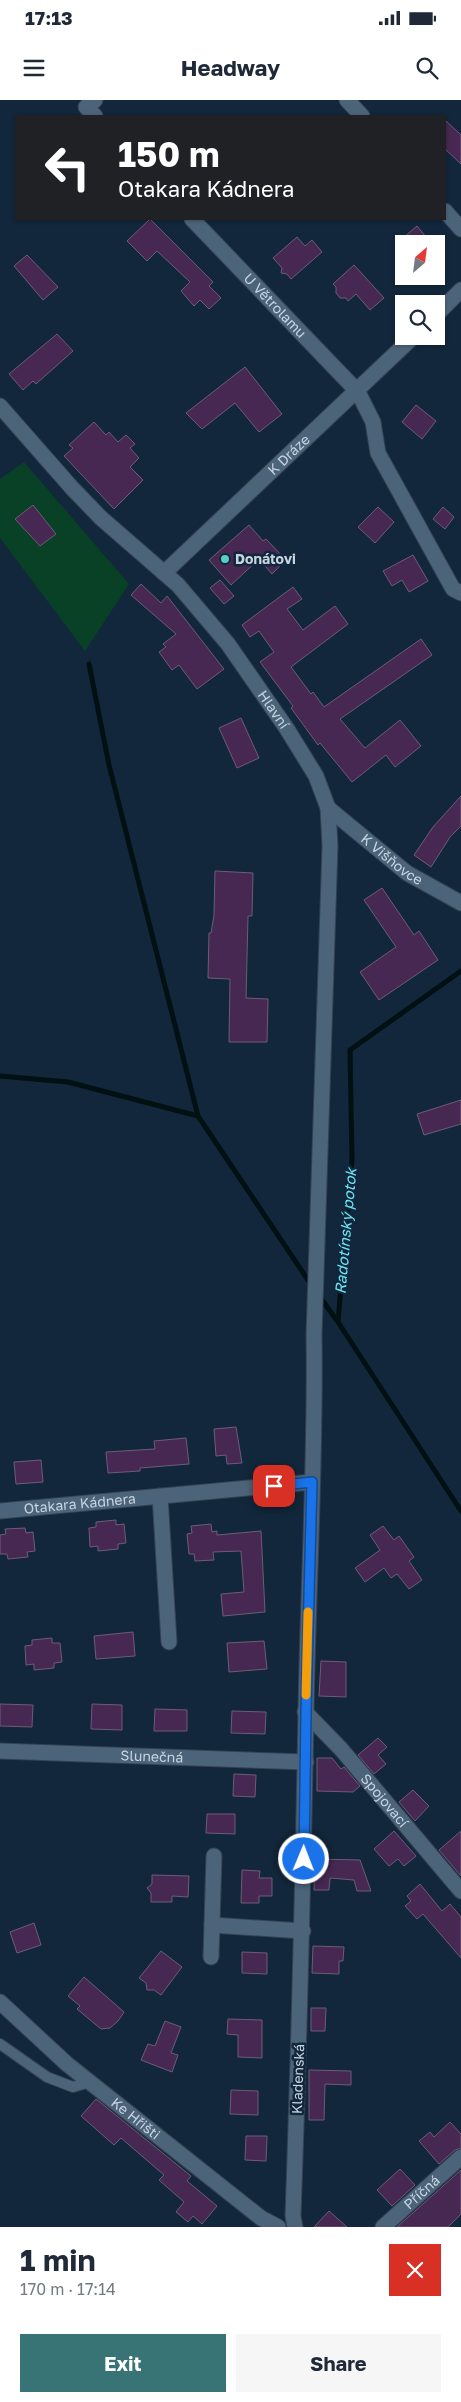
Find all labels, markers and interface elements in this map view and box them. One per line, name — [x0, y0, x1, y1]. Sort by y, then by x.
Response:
text: 17:13 — [25, 6, 73, 29]
icon: menu — [20, 54, 48, 82]
text: Headway — [181, 54, 280, 81]
icon: search — [413, 54, 441, 82]
text: 150 m — [118, 133, 220, 175]
icon: left — [35, 135, 100, 200]
text: Otakara Kádnera — [118, 175, 294, 202]
north arrow — [395, 235, 445, 285]
map controls — [395, 235, 445, 345]
street label: U Větrolamu — [241, 269, 310, 341]
button: search — [395, 295, 445, 345]
street label: K Dráze — [264, 430, 313, 478]
place label: Donátovi — [235, 550, 296, 567]
marker: Donátovi — [219, 553, 231, 565]
street label: Hlavní — [255, 687, 294, 733]
street label: K Višňovce — [358, 830, 426, 888]
water label: Radotínský potok — [331, 1166, 361, 1295]
pin — [253, 1465, 295, 1507]
icon: arrive — [260, 1472, 288, 1500]
street label: Otakara Kádnera — [23, 1489, 136, 1517]
street label: Slunečná — [120, 1746, 184, 1766]
street label: Spojovací — [358, 1770, 413, 1831]
position arrow — [277, 1832, 329, 1884]
street label: Kladenská — [288, 2044, 307, 2114]
street label: Ke Hřišti — [108, 2094, 164, 2143]
street label: Příčná — [400, 2171, 443, 2212]
text: 1 min — [20, 2242, 96, 2278]
button: close — [389, 2244, 441, 2296]
text: 170 m · 17:14 — [20, 2279, 116, 2299]
button: Exit — [20, 2334, 226, 2392]
button: Share — [236, 2334, 441, 2392]

